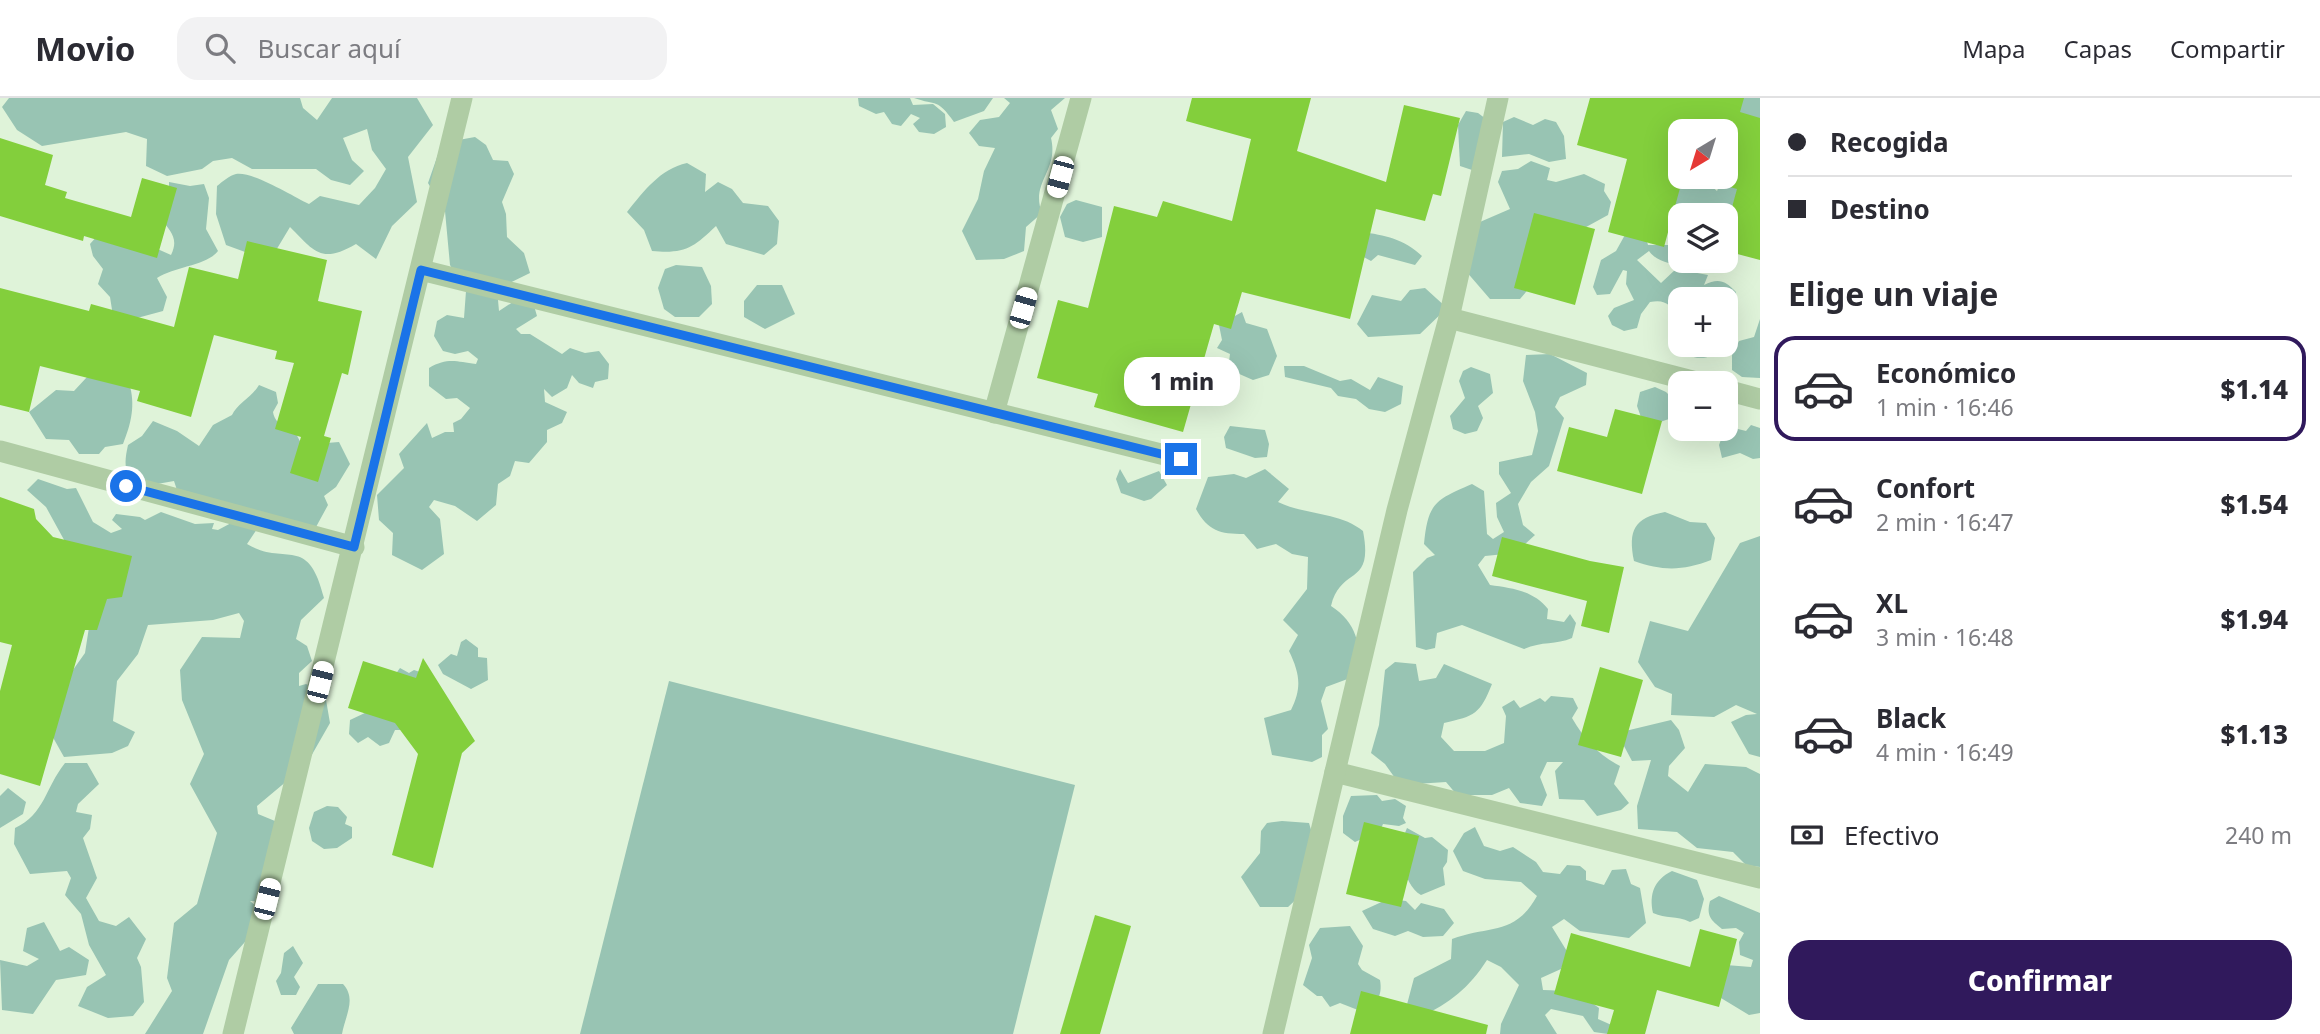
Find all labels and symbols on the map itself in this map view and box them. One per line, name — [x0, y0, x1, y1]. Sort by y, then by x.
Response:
north arrow — [1668, 119, 1738, 189]
car — [1045, 154, 1076, 200]
car — [1008, 285, 1039, 331]
callout: 1 min — [1123, 358, 1239, 406]
route end — [1165, 443, 1197, 475]
route start — [110, 470, 142, 502]
car — [305, 659, 336, 705]
car — [252, 876, 283, 922]

